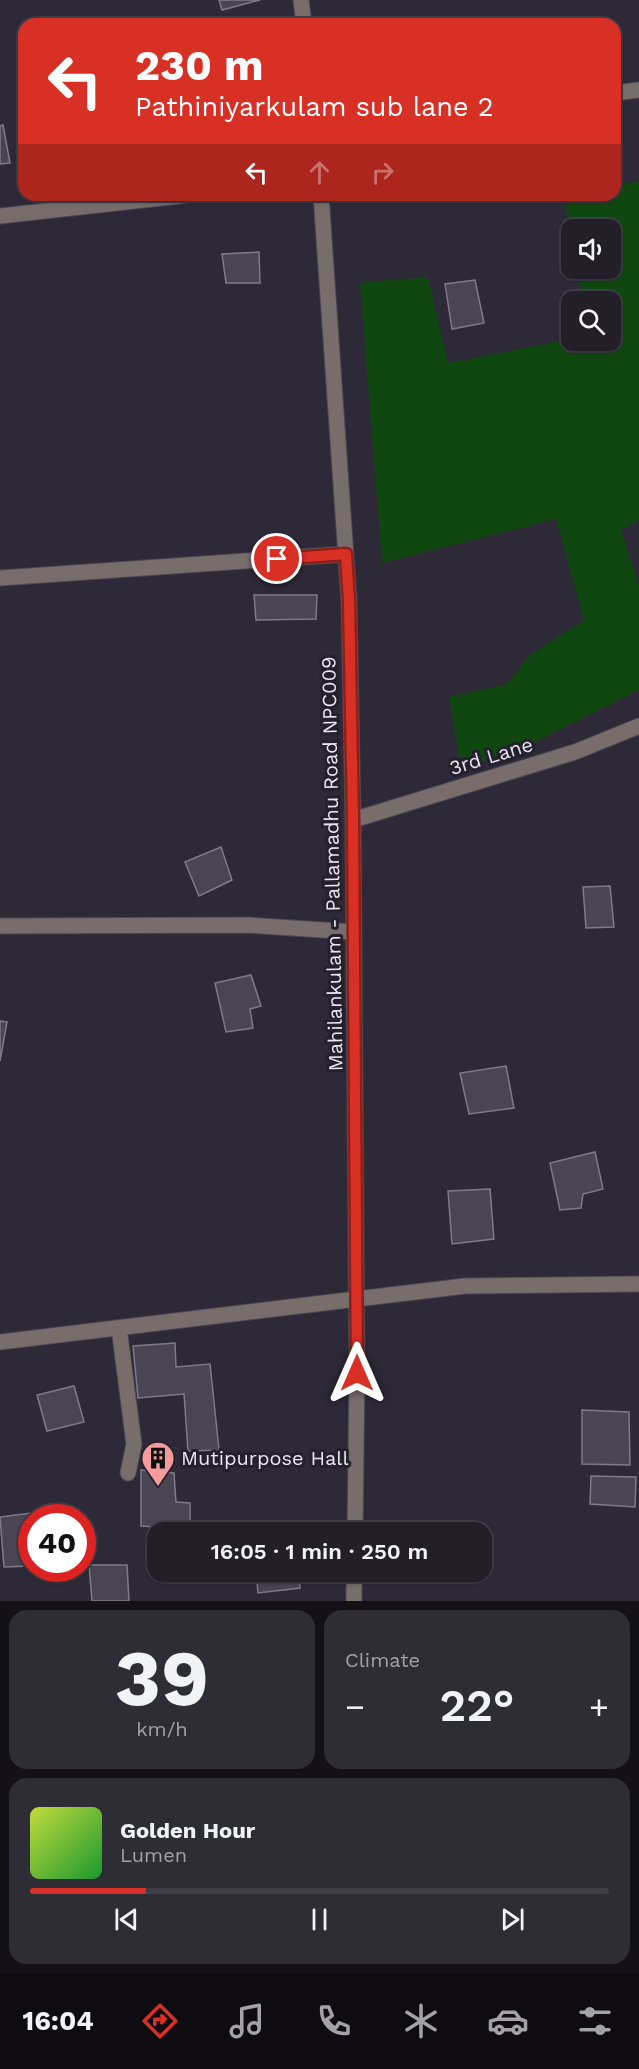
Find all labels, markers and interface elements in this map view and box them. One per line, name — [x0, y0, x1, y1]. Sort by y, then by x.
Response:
text: 230 m — [135, 41, 264, 90]
icon: left — [36, 42, 114, 120]
text: Pathiniyarkulam sub lane 2 — [135, 91, 493, 123]
icon: left — [240, 156, 273, 189]
icon: ahead — [303, 156, 336, 189]
icon: right — [366, 156, 399, 189]
map controls — [561, 219, 621, 351]
button: sound — [561, 219, 621, 279]
button: search — [561, 291, 621, 351]
pin — [251, 533, 302, 584]
icon: arrive — [260, 542, 293, 575]
street label: Mahilankulam - Pallamadhu Road NPC009 — [316, 656, 348, 1072]
street label: 3rd Lane — [446, 732, 536, 780]
position arrow — [325, 1341, 389, 1405]
building icon: Mutipurpose Hall — [140, 1440, 176, 1487]
place label: Mutipurpose Hall — [181, 1446, 349, 1470]
speed limit sign: 40 — [18, 1504, 96, 1582]
text: 16:05 · 1 min · 250 m — [211, 1539, 428, 1564]
text: 39 — [115, 1632, 209, 1724]
text: Climate — [345, 1648, 420, 1672]
text: 22° — [440, 1679, 514, 1732]
text: − — [345, 1687, 365, 1726]
text: + — [589, 1687, 609, 1726]
text: km/h — [136, 1717, 188, 1741]
text: Golden Hour — [120, 1818, 255, 1843]
text: Lumen — [120, 1843, 187, 1867]
icon: previous — [110, 1903, 143, 1936]
icon: pause — [303, 1903, 336, 1936]
icon: next — [496, 1903, 529, 1936]
icon: directions — [139, 2000, 181, 2042]
icon: music — [226, 2000, 268, 2042]
icon: phone — [313, 2000, 355, 2042]
icon: climate — [400, 2000, 442, 2042]
icon: car — [487, 2000, 529, 2042]
icon: filters — [574, 2000, 616, 2042]
text: 16:04 — [23, 2005, 94, 2037]

